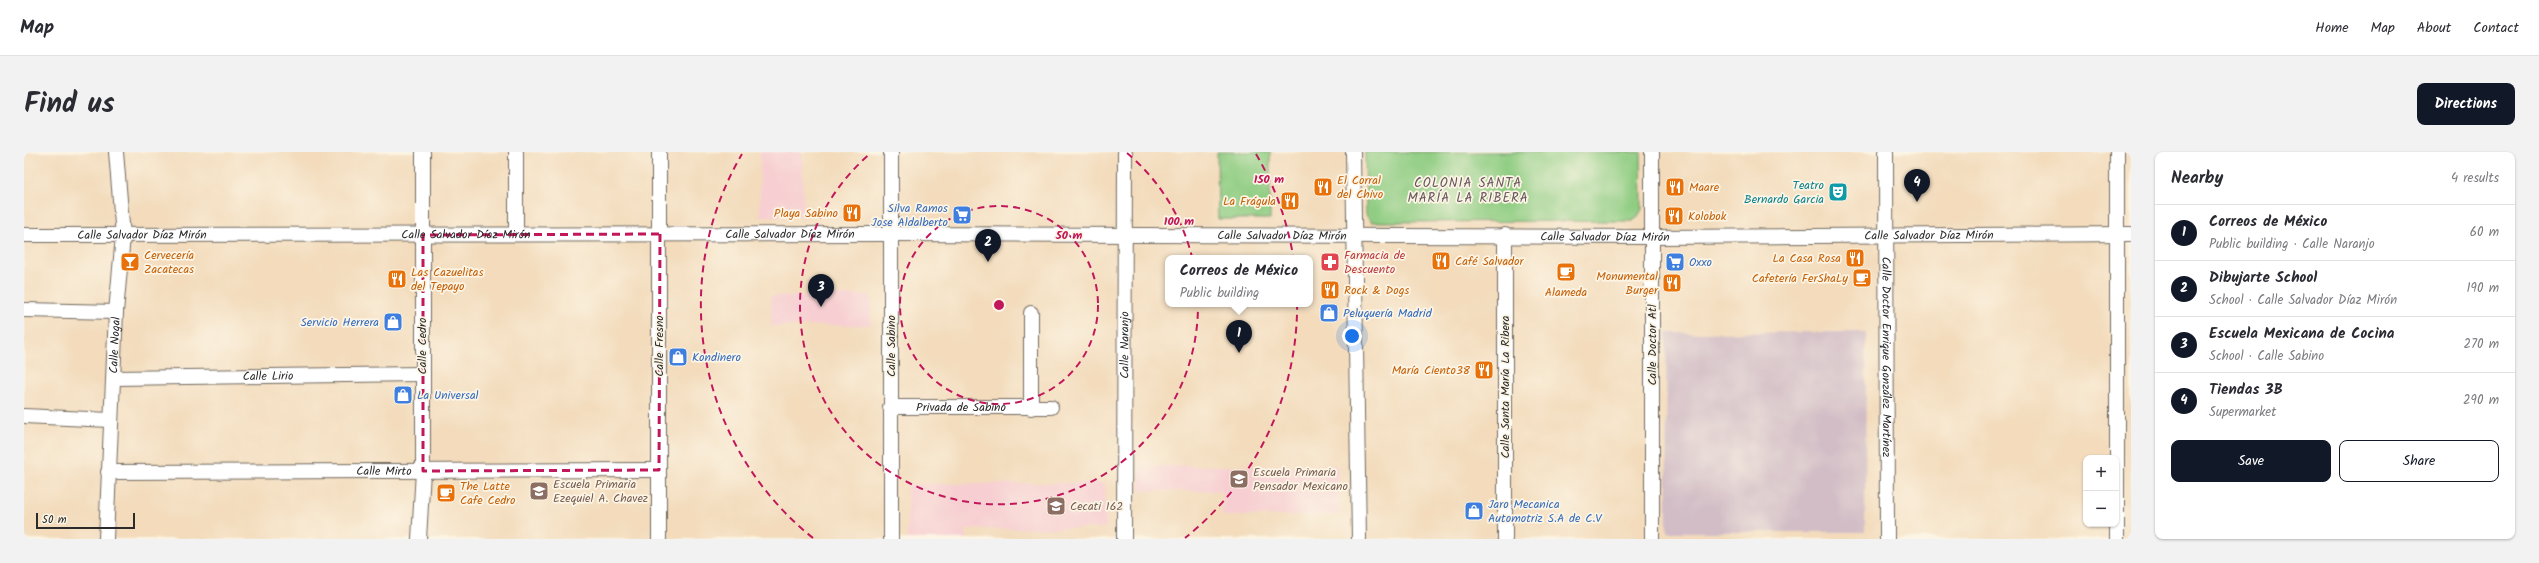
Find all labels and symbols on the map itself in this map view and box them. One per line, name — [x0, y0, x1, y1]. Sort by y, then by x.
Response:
pin: 4 — [1904, 169, 1930, 202]
text: 150 m — [1254, 170, 1284, 189]
place label: El Corral del Chivo — [1337, 171, 1383, 204]
district label: COLONIA SANTA MARÍA LA RIBERA — [1407, 173, 1529, 209]
restaurant icon: El Corral del Chivo — [1312, 176, 1334, 198]
restaurant icon: Maare — [1664, 176, 1686, 198]
place label: Teatro Bernardo Garcia — [1744, 176, 1824, 209]
place label: Maare — [1689, 178, 1720, 197]
theatre icon: Teatro Bernardo Garcia — [1827, 181, 1849, 203]
restaurant icon: La Frágula — [1279, 190, 1301, 212]
place label: La Frágula — [1223, 192, 1276, 211]
place label: Silva Ramos Jose Aldalberto — [871, 199, 948, 232]
restaurant icon: Playa Sabino — [841, 202, 863, 224]
place label: Playa Sabino — [774, 204, 838, 223]
supermarket icon: Silva Ramos Jose Aldalberto — [951, 204, 973, 226]
restaurant icon: Kolobok — [1663, 205, 1685, 227]
place label: Kolobok — [1688, 207, 1727, 226]
text: 100 m — [1164, 212, 1194, 231]
street label: Calle Salvador Díaz Mirón — [401, 225, 531, 245]
street label: Calle Salvador Díaz Mirón — [725, 225, 855, 244]
street label: Calle Salvador Díaz Mirón — [77, 226, 207, 245]
text: 50 m — [1055, 226, 1083, 245]
street label: Calle Salvador Díaz Mirón — [1217, 226, 1347, 246]
street label: Calle Salvador Díaz Mirón — [1864, 226, 1994, 246]
street label: Calle Salvador Díaz Mirón — [1540, 228, 1670, 247]
pin: 2 — [975, 229, 1001, 262]
place label: Cervecería Zacatecas — [144, 246, 195, 279]
place label: Farmacia de Descuento — [1344, 246, 1406, 279]
restaurant icon: La Casa Rosa — [1844, 247, 1866, 269]
place label: La Casa Rosa — [1772, 249, 1841, 268]
restaurant icon: Café Salvador — [1430, 250, 1452, 272]
bar icon: Cervecería Zacatecas — [119, 251, 141, 273]
pharmacy icon: Farmacia de Descuento — [1319, 251, 1341, 273]
supermarket icon: Oxxo — [1664, 251, 1686, 273]
place label: Café Salvador — [1455, 252, 1524, 271]
place label: Oxxo — [1689, 253, 1712, 272]
street label: Calle Doctor Enrique González Martínez — [1876, 257, 1896, 457]
cafe icon: Alameda — [1555, 261, 1577, 283]
place label: Las Cazuelitas del Tepayo — [411, 263, 484, 296]
place label: Monumental Burger — [1596, 267, 1659, 300]
cafe icon: Cafetería FerShaLy — [1851, 267, 1873, 289]
restaurant icon: Las Cazuelitas del Tepayo — [386, 268, 408, 290]
place label: Cafetería FerShaLy — [1752, 269, 1848, 288]
restaurant icon: Monumental Burger — [1661, 272, 1683, 294]
pin: 3 — [808, 274, 834, 307]
restaurant icon: Rock & Dogs — [1319, 279, 1341, 301]
place label: Rock & Dogs — [1344, 281, 1409, 300]
place label: Alameda — [1545, 283, 1588, 302]
centre of rings — [992, 298, 1006, 312]
shop icon: Peluquería Madrid — [1318, 302, 1340, 324]
place label: Peluquería Madrid — [1343, 304, 1433, 323]
street label: Calle Doctor Atl — [1643, 304, 1662, 386]
shop icon: Servicio Herrera — [382, 311, 404, 333]
street label: Calle Naranjo — [1115, 311, 1135, 379]
place label: Servicio Herrera — [301, 313, 379, 332]
street label: Calle Fresno — [650, 315, 669, 377]
street label: Calle Sabino — [882, 315, 901, 377]
street label: Calle Santa María La Ribera — [1496, 315, 1515, 458]
street label: Calle Nogal — [104, 316, 126, 374]
street label: Calle Cedro — [413, 318, 432, 374]
pin: 1 — [1226, 320, 1252, 353]
your location — [1342, 326, 1362, 346]
shop icon: Kondinero — [667, 346, 689, 368]
place label: Kondinero — [692, 348, 741, 367]
restaurant icon: María Ciento38 — [1473, 359, 1495, 381]
place label: María Ciento38 — [1392, 361, 1471, 380]
street label: Calle Lirio — [243, 367, 293, 386]
shop icon: La Universal — [392, 384, 414, 406]
place label: La Universal — [417, 386, 479, 405]
street label: Privada de Sabino — [916, 398, 1006, 417]
street label: Calle Mirto — [356, 462, 412, 481]
place label: Escuela Primaria Pensador Mexicano — [1253, 463, 1348, 496]
school or university icon: Escuela Primaria Pensador Mexicano — [1228, 468, 1250, 490]
place label: Escuela Primaria Ezequiel A. Chavez — [553, 475, 648, 508]
place label: The Latte Cafe Cedro — [460, 477, 516, 510]
school or university icon: Escuela Primaria Ezequiel A. Chavez — [528, 480, 550, 502]
cafe icon: The Latte Cafe Cedro — [435, 482, 457, 504]
school or university icon: Cecati 162 — [1045, 495, 1067, 517]
place label: Jaro Mecanica Automotriz S.A de C.V — [1488, 495, 1603, 528]
place label: Cecati 162 — [1070, 497, 1123, 516]
shop icon: Jaro Mecanica Automotriz S.A de C.V — [1463, 500, 1485, 522]
scale bar — [36, 511, 135, 530]

